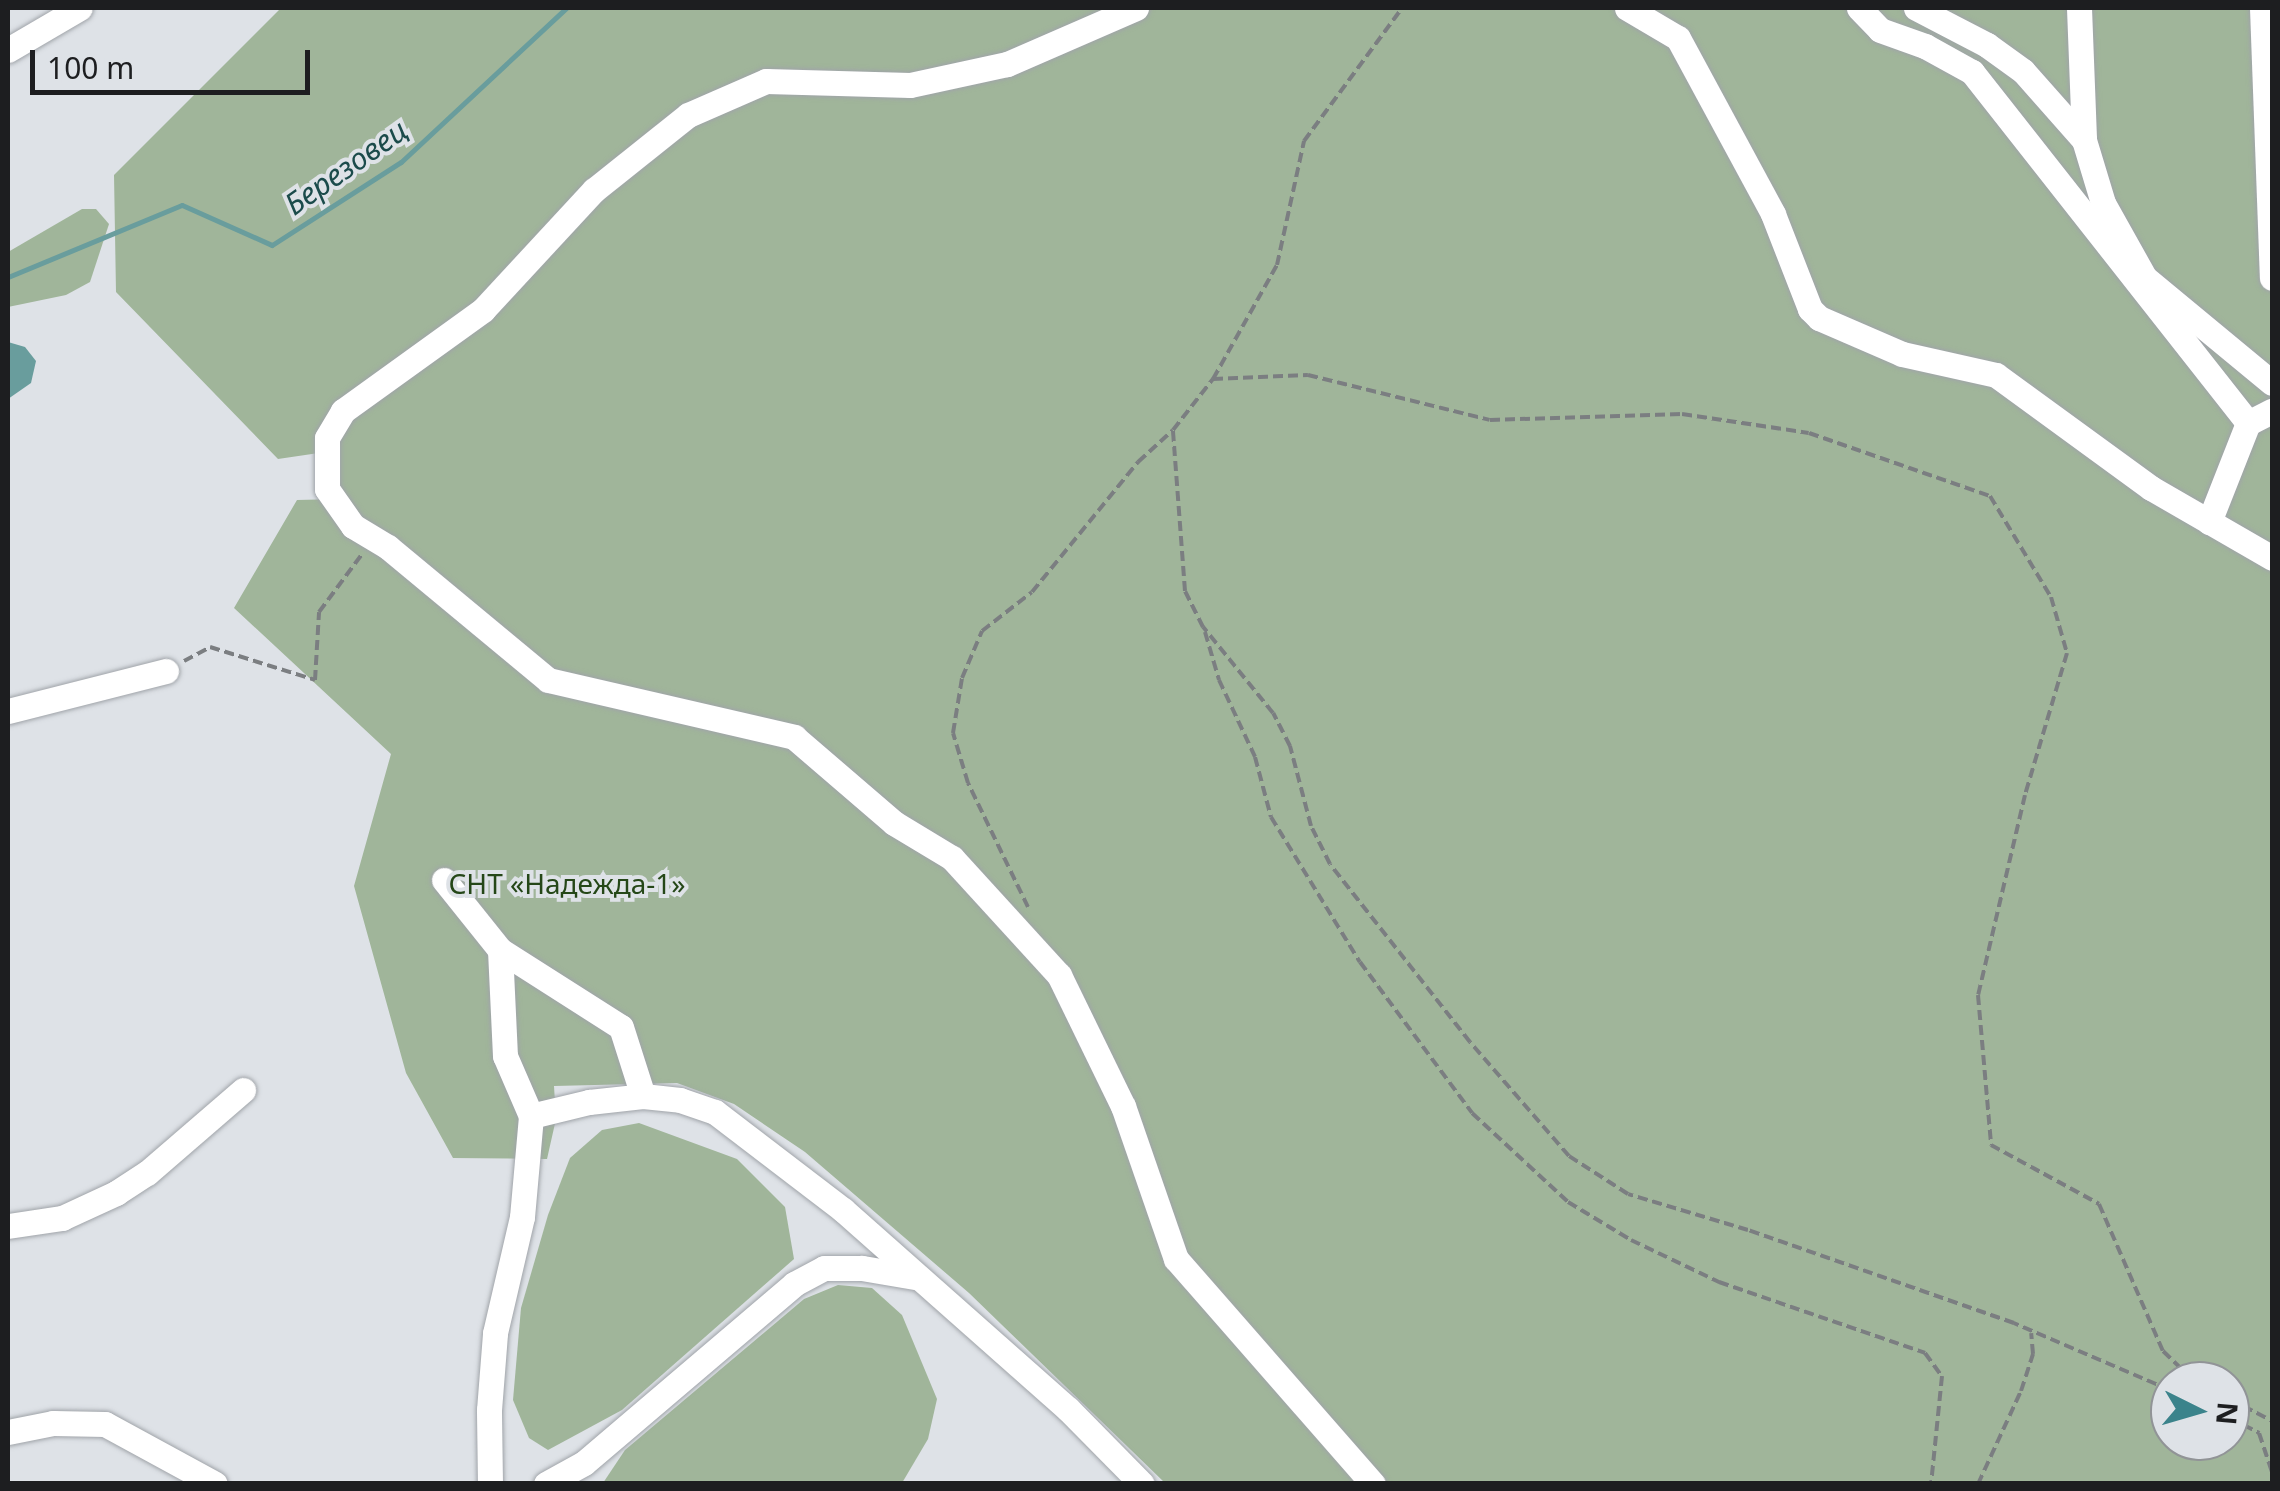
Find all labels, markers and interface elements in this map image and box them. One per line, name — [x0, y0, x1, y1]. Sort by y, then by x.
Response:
scale bar — [35, 30, 315, 92]
text: 100 m — [47, 47, 134, 88]
water label: Березовец — [278, 112, 414, 222]
park label: СНТ «Надежда-1» — [448, 866, 686, 900]
north arrow — [2150, 1361, 2250, 1461]
text: N — [2208, 1400, 2248, 1426]

